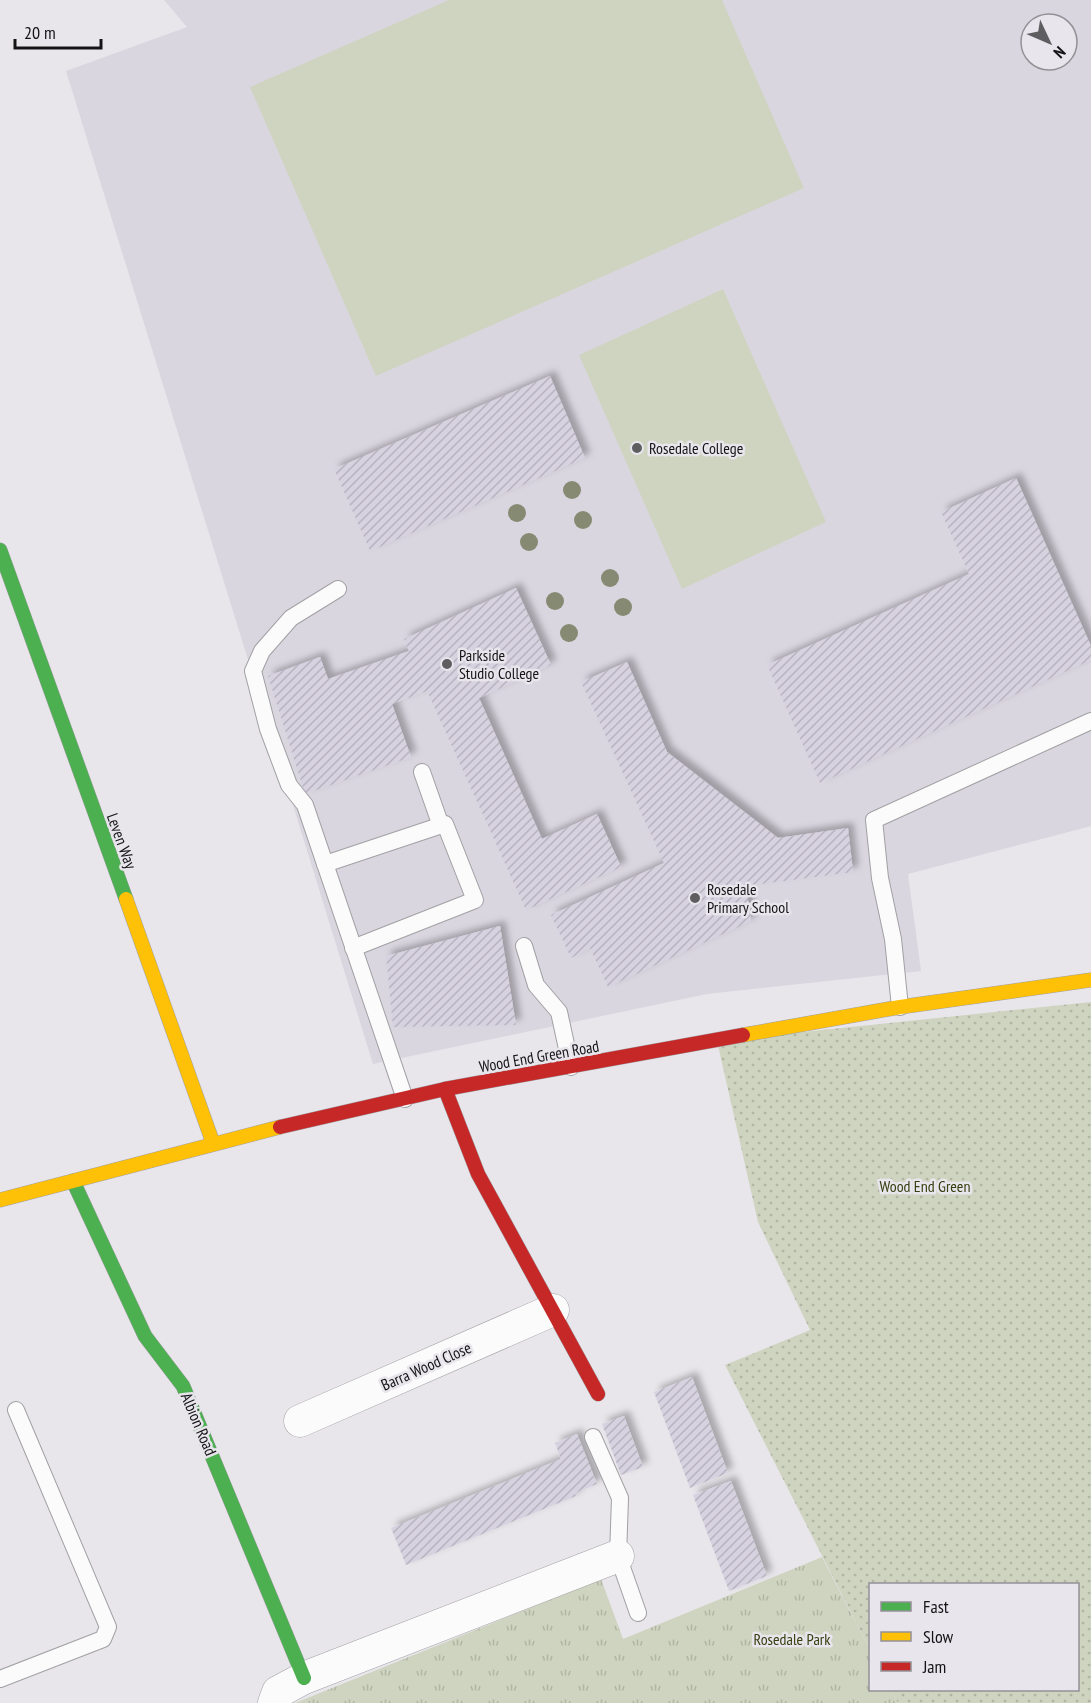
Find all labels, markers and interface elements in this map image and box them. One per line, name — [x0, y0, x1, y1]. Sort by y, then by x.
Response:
scale bar — [15, 12, 100, 50]
north arrow — [1019, 12, 1079, 72]
text: 20 m — [24, 21, 56, 44]
text: N — [1050, 42, 1070, 62]
place label: Rosedale College — [649, 438, 743, 458]
marker: Rosedale College — [630, 441, 644, 455]
place label: Parkside Studio College — [459, 645, 539, 683]
marker: Parkside Studio College — [440, 657, 454, 671]
street label: Leven Way — [103, 810, 141, 872]
place label: Rosedale Primary School — [707, 879, 789, 917]
marker: Rosedale Primary School — [688, 891, 702, 905]
street label: Wood End Green Road — [477, 1036, 601, 1076]
park label: Wood End Green — [880, 1176, 970, 1196]
street label: Barra Wood Close — [378, 1337, 474, 1395]
street label: Albion Road — [177, 1390, 221, 1459]
legend — [869, 1583, 1079, 1691]
text: Fast — [923, 1595, 949, 1618]
text: Slow — [923, 1625, 954, 1648]
park label: Rosedale Park — [754, 1629, 831, 1649]
text: Jam — [922, 1655, 946, 1678]

